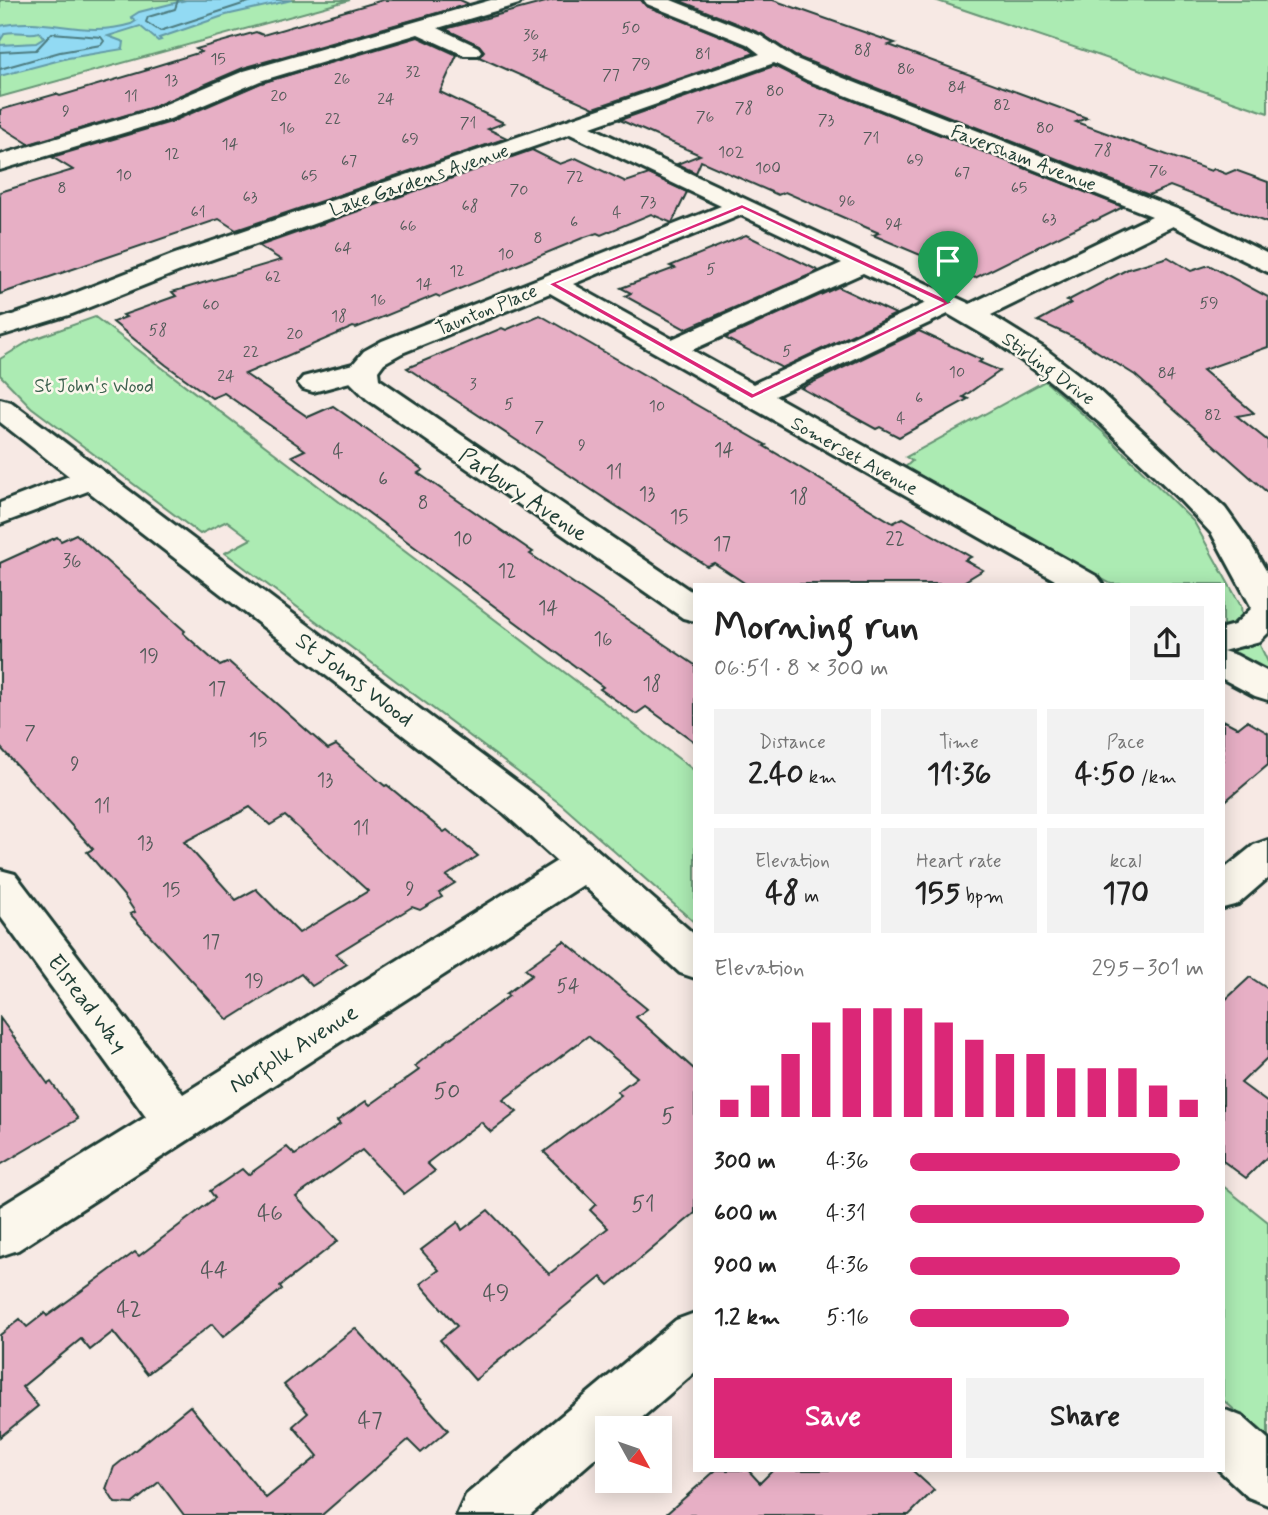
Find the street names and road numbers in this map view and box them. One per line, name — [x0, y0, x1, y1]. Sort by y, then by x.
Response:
street label: Faversham Avenue — [947, 119, 1100, 198]
street label: Lake Gardens Avenue — [327, 138, 512, 223]
street label: Taunton Place — [432, 279, 541, 342]
street label: Stirling Drive — [995, 327, 1100, 414]
street label: Somerset Avenue — [786, 411, 922, 502]
street label: Parbury Avenue — [453, 441, 593, 550]
street label: St Johns Wood — [289, 626, 419, 735]
street label: Elstead Way — [40, 949, 133, 1060]
street label: Norfolk Avenue — [224, 998, 365, 1102]

